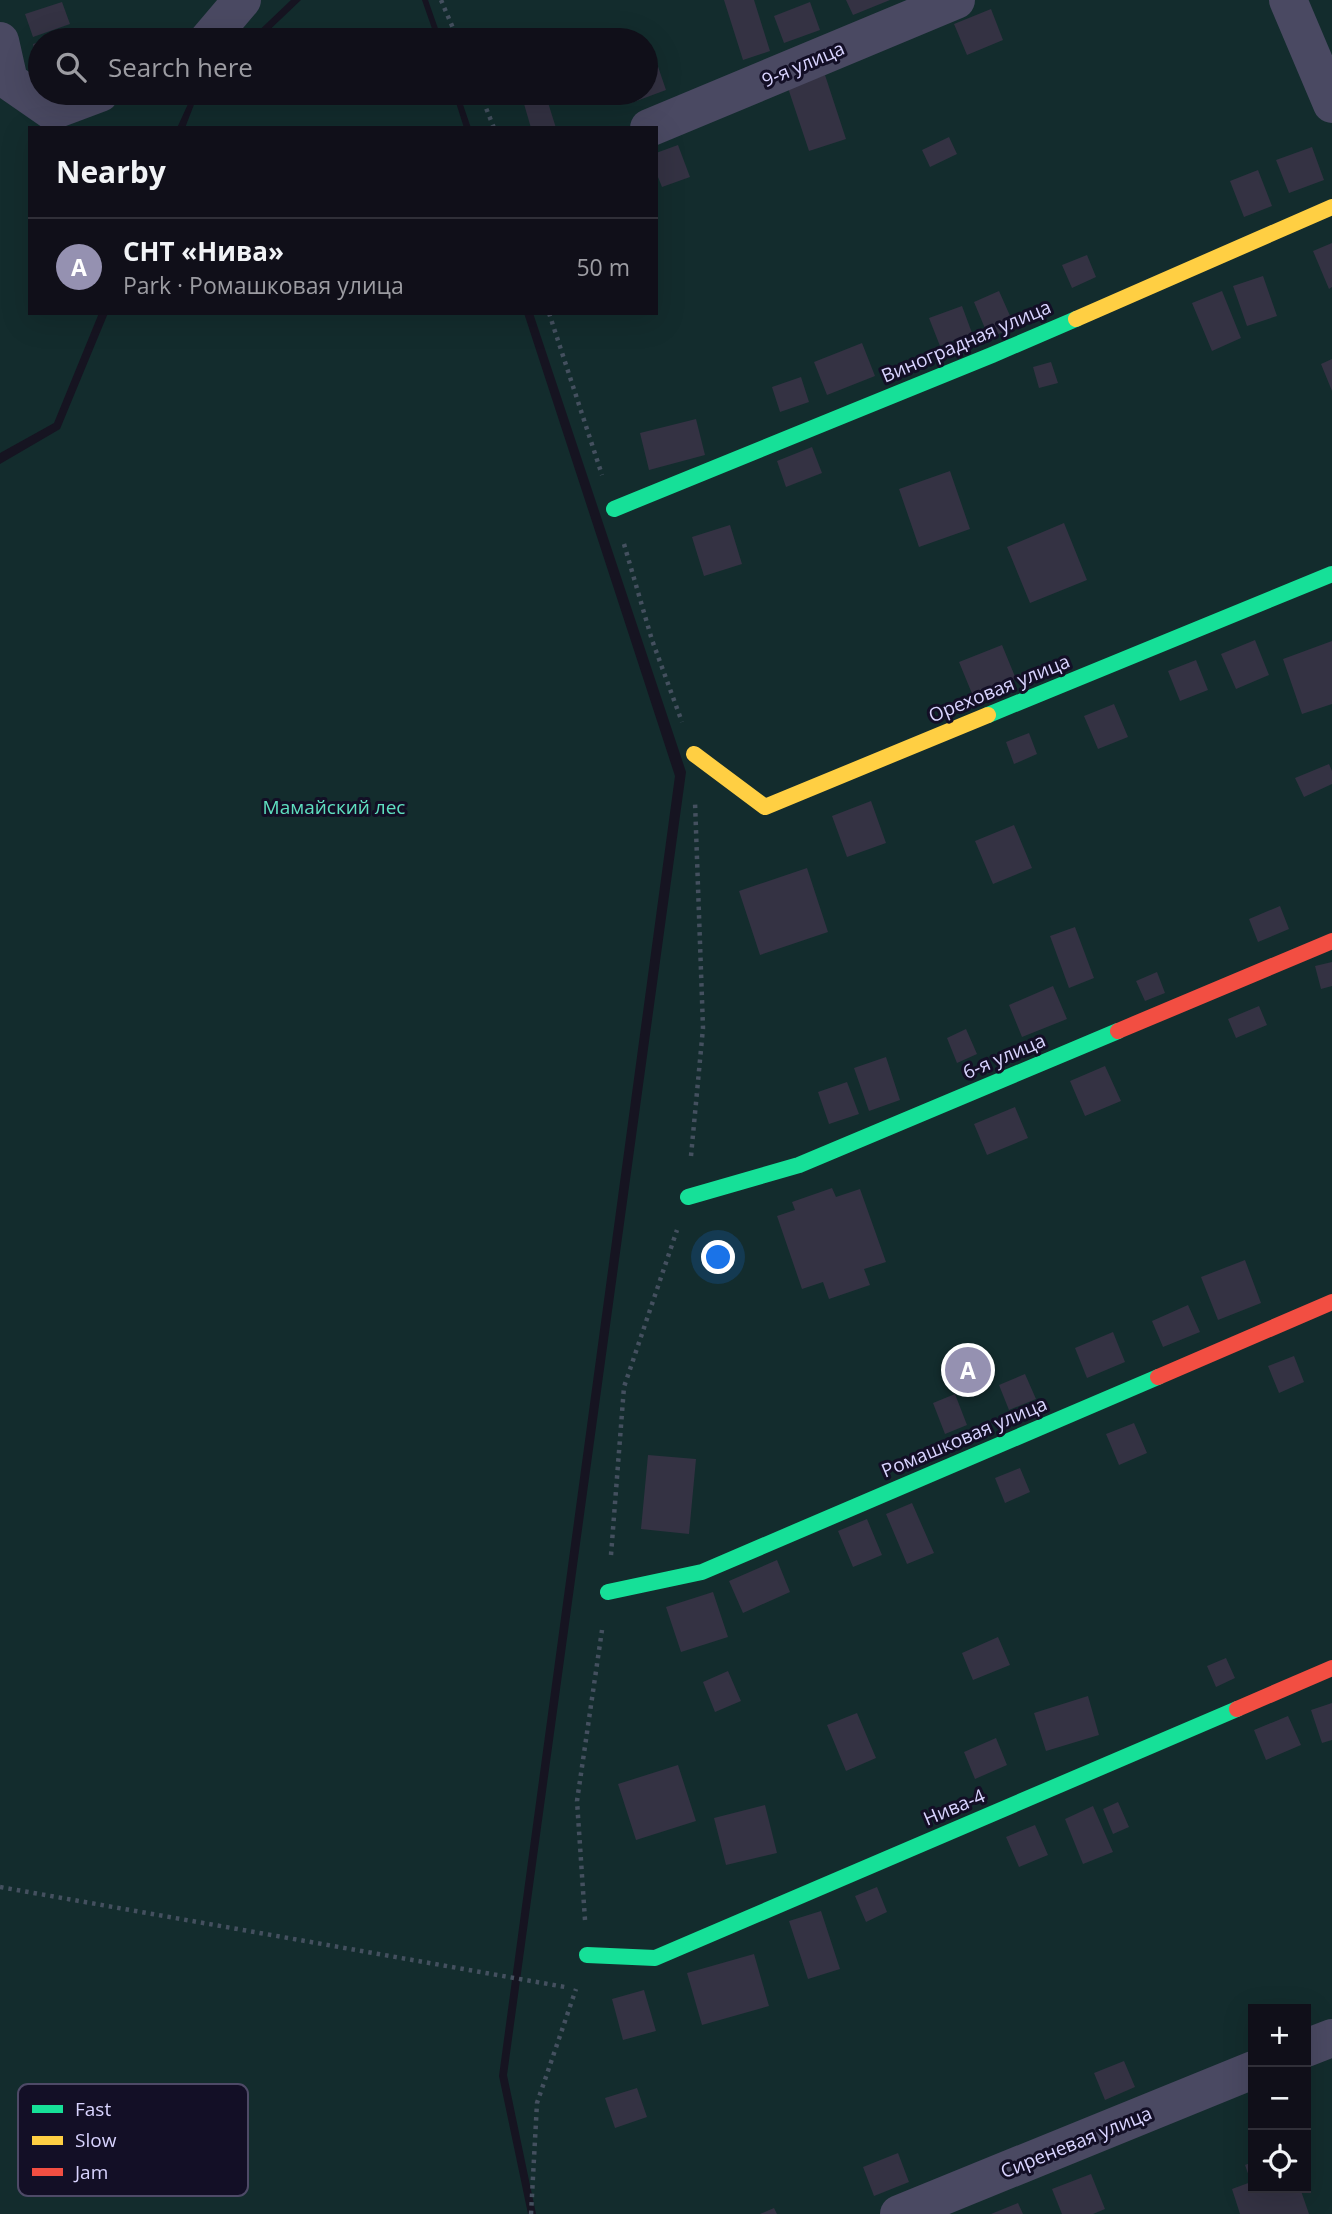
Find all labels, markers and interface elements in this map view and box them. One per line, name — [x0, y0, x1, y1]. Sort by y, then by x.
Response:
search box — [28, 28, 658, 105]
street label: 9-я улица — [758, 35, 848, 93]
icon: search — [52, 48, 90, 86]
text: Search here — [108, 49, 253, 85]
text: Nearby — [56, 151, 166, 192]
text: СНТ «Нива» — [123, 233, 284, 269]
text: A — [71, 251, 87, 283]
text: 50 m — [576, 251, 630, 283]
text: Park · Ромашковая улица — [123, 269, 404, 301]
street label: Виноградная улица — [877, 293, 1055, 389]
street label: Ореховая улица — [924, 648, 1074, 728]
park label: Мамайский лес — [263, 794, 405, 820]
street label: 6-я улица — [959, 1027, 1049, 1085]
your location — [701, 1240, 735, 1274]
pin: A — [945, 1344, 991, 1396]
street label: Ромашковая улица — [877, 1390, 1051, 1484]
street label: Нива-4 — [919, 1782, 989, 1832]
map controls — [1248, 2004, 1311, 2193]
button: + — [1248, 2004, 1311, 2067]
button: − — [1248, 2067, 1311, 2130]
legend — [18, 2084, 248, 2196]
text: Fast — [75, 2096, 111, 2122]
street label: Сиреневая улица — [997, 2100, 1155, 2184]
text: Slow — [75, 2127, 117, 2153]
button: locate — [1248, 2130, 1311, 2193]
text: Jam — [73, 2159, 108, 2185]

